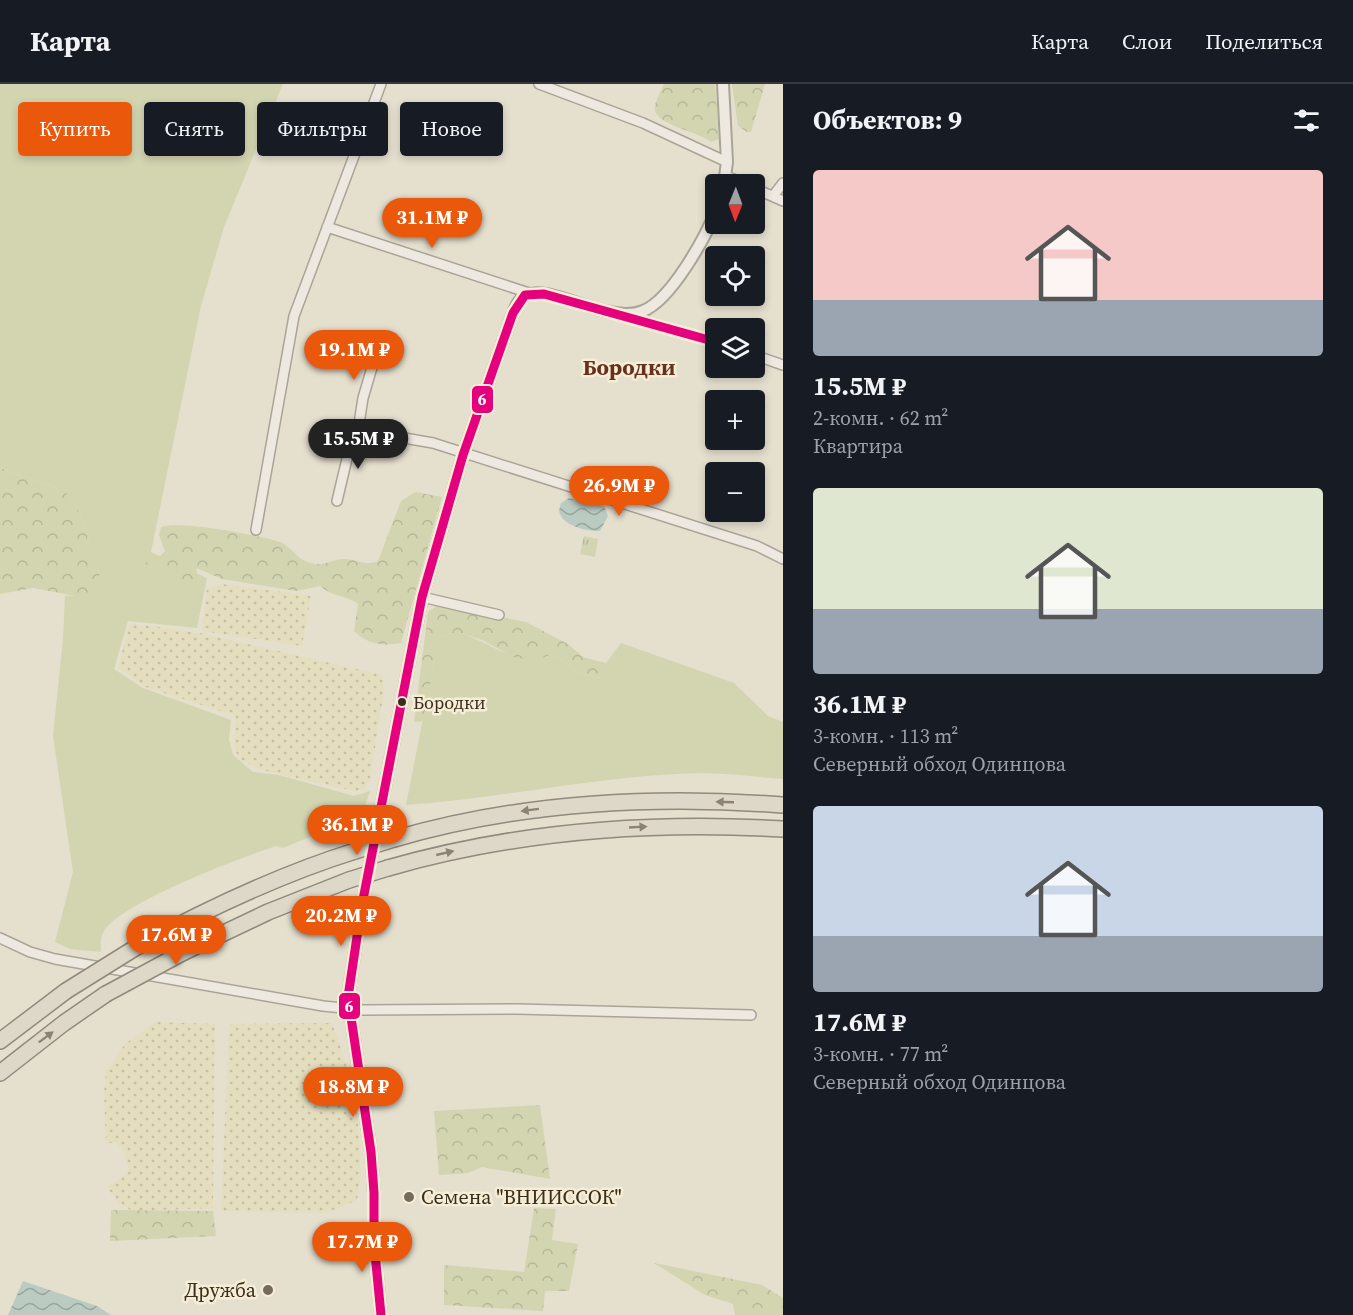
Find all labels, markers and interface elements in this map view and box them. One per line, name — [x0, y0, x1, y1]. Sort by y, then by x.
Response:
text: Карта — [30, 22, 111, 60]
text: Карта — [1031, 27, 1089, 56]
text: Слои — [1122, 27, 1172, 56]
text: Поделиться — [1205, 27, 1323, 56]
chip: Купить — [18, 102, 132, 156]
chip: Снять — [144, 102, 245, 156]
chip: Фильтры — [257, 102, 388, 156]
chip: Новое — [400, 102, 503, 156]
text: Объектов: 9 — [813, 102, 962, 138]
icon: filters — [1290, 104, 1323, 137]
north arrow — [705, 174, 765, 234]
map controls — [705, 174, 765, 522]
pin: 31.1M ₽ — [377, 198, 487, 249]
text: 31.1M ₽ — [396, 203, 468, 231]
icon: home — [1014, 209, 1122, 317]
button: locate — [705, 246, 765, 306]
button: layers — [705, 318, 765, 378]
pin: 19.1M ₽ — [299, 330, 409, 381]
text: 19.1M ₽ — [318, 335, 390, 363]
district label: Бородки — [583, 352, 675, 382]
text: 15.5M ₽ — [813, 368, 906, 404]
line badge: 6 — [471, 385, 494, 414]
text: 6 — [478, 388, 487, 410]
button: + — [705, 390, 765, 450]
text: 2-комн. · 62 m² — [813, 404, 948, 432]
pin: 15.5M ₽ — [303, 419, 413, 470]
text: 15.5M ₽ — [322, 424, 394, 452]
text: Квартира — [813, 432, 903, 460]
button: − — [705, 462, 765, 522]
pin: 26.9M ₽ — [564, 466, 674, 517]
text: 26.9M ₽ — [583, 471, 655, 499]
icon: home — [1014, 527, 1122, 635]
text: 36.1M ₽ — [813, 686, 906, 722]
place label: Бородки — [413, 690, 486, 715]
marker: Бородки — [396, 696, 408, 708]
text: 3-комн. · 113 m² — [813, 722, 958, 750]
text: Северный обход Одинцова — [813, 750, 1066, 778]
one-way arrow — [715, 797, 734, 806]
pin: 36.1M ₽ — [302, 805, 412, 856]
one-way arrow — [521, 805, 540, 815]
text: 36.1M ₽ — [321, 810, 393, 838]
one-way arrow — [628, 823, 647, 832]
icon: home — [1014, 845, 1122, 953]
one-way arrow — [436, 848, 455, 857]
pin: 20.2M ₽ — [286, 896, 396, 947]
text: 20.2M ₽ — [305, 901, 377, 929]
pin: 17.6M ₽ — [121, 915, 231, 966]
text: 17.6M ₽ — [140, 920, 212, 948]
line badge: 6 — [338, 992, 361, 1020]
text: 6 — [345, 995, 354, 1017]
text: 17.6M ₽ — [813, 1004, 906, 1040]
one-way arrow — [38, 1031, 53, 1043]
text: 3-комн. · 77 m² — [813, 1040, 948, 1068]
pin: 18.8M ₽ — [298, 1067, 408, 1118]
text: Северный обход Одинцова — [813, 1068, 1066, 1096]
text: 18.8M ₽ — [317, 1072, 389, 1100]
place label: Семена "ВНИИССОК" — [421, 1183, 622, 1211]
marker: Семена "ВНИИССОК" — [402, 1190, 416, 1204]
pin: 17.7M ₽ — [307, 1222, 417, 1273]
text: 17.7M ₽ — [326, 1227, 398, 1255]
place label: Дружба — [184, 1276, 257, 1304]
marker: Дружба — [261, 1283, 275, 1297]

